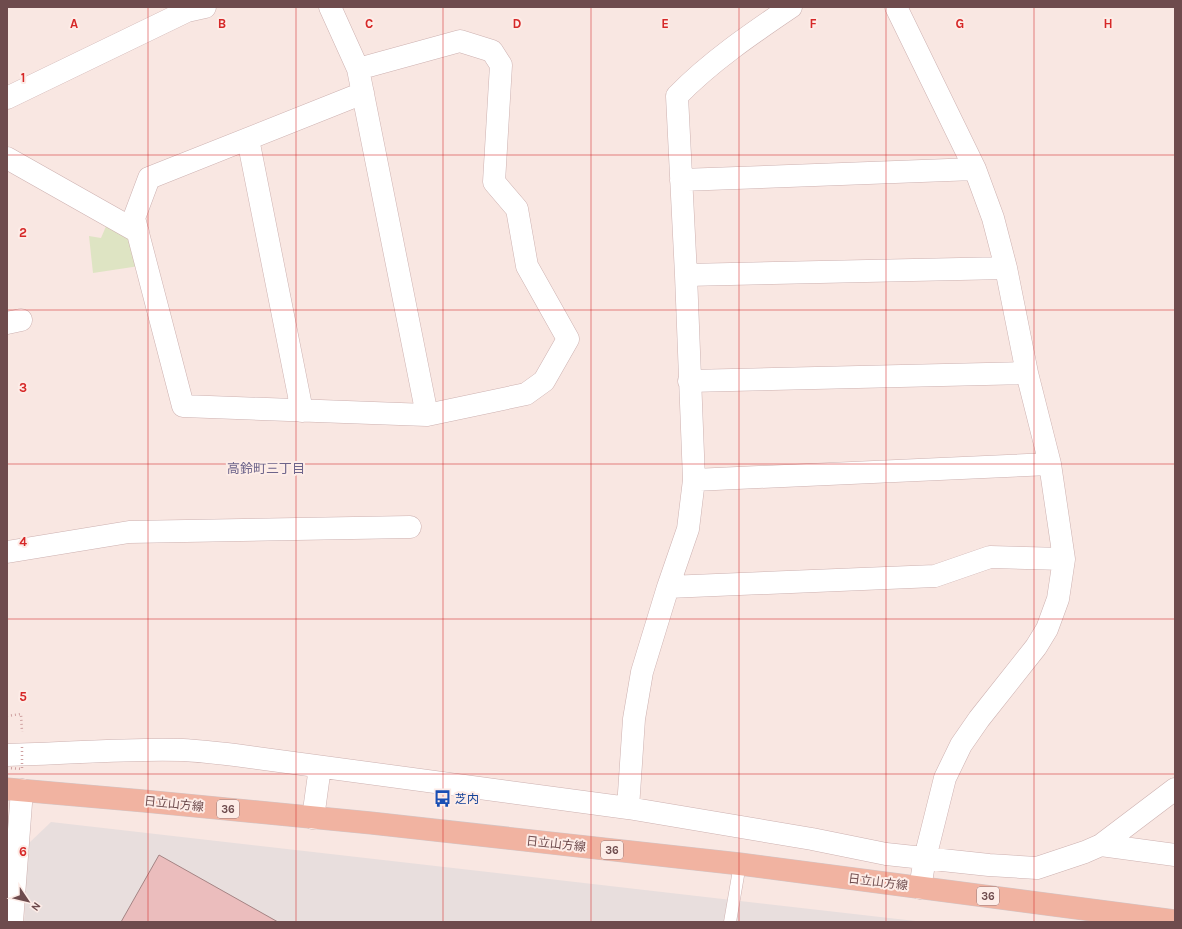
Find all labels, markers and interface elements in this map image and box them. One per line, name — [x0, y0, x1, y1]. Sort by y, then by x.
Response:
text: A — [70, 16, 78, 31]
text: B — [218, 16, 226, 31]
text: C — [365, 16, 373, 31]
text: D — [513, 16, 522, 31]
text: E — [661, 16, 669, 31]
text: F — [809, 16, 817, 31]
text: G — [956, 16, 964, 31]
text: H — [1103, 16, 1113, 31]
text: 1 — [21, 70, 25, 85]
text: 2 — [19, 225, 27, 240]
text: 3 — [19, 380, 27, 395]
district label: 高鈴町三丁目 — [227, 461, 305, 476]
text: 4 — [19, 534, 27, 549]
text: 5 — [19, 689, 27, 704]
bus stop icon: 芝内 — [432, 789, 452, 809]
place label: 芝内 — [455, 792, 479, 806]
street label: 日立山方線 — [143, 794, 205, 814]
road number: 36 — [217, 800, 239, 818]
street label: 日立山方線 — [525, 834, 587, 854]
road number: 36 — [601, 841, 623, 859]
text: 6 — [19, 844, 27, 859]
street label: 日立山方線 — [847, 871, 909, 893]
north arrow — [8, 881, 48, 921]
road number: 36 — [977, 887, 999, 905]
text: N — [28, 899, 43, 913]

